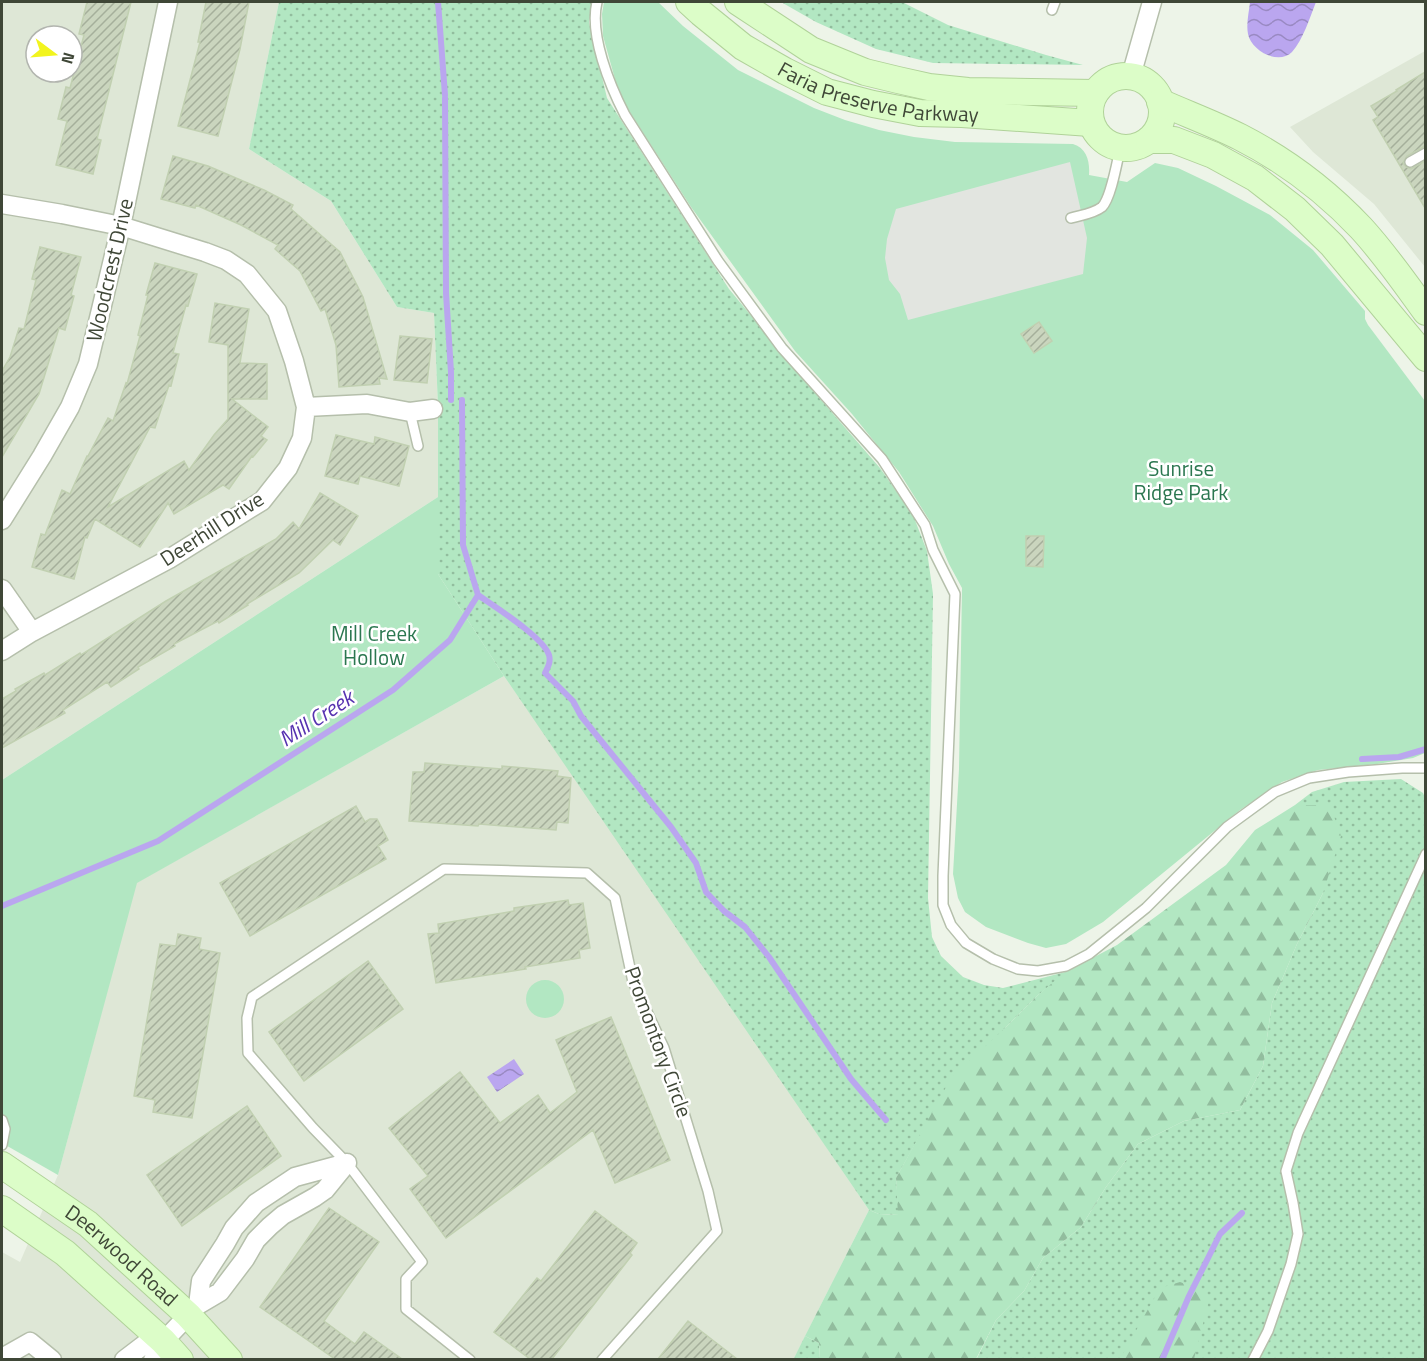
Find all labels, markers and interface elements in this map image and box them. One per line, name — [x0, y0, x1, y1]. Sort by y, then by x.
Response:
north arrow — [24, 24, 84, 84]
text: N — [55, 49, 81, 67]
street label: Faria Preserve Parkway — [772, 53, 980, 130]
street label: Woodcrest Drive — [77, 195, 141, 344]
park label: Sunrise Ridge Park — [1134, 452, 1228, 508]
street label: Deerhill Drive — [153, 483, 270, 574]
park label: Mill Creek Hollow — [331, 617, 417, 673]
water label: Mill Creek — [272, 680, 362, 755]
street label: Promontory Circle — [617, 962, 701, 1122]
street label: Deerwood Road — [59, 1196, 186, 1313]

